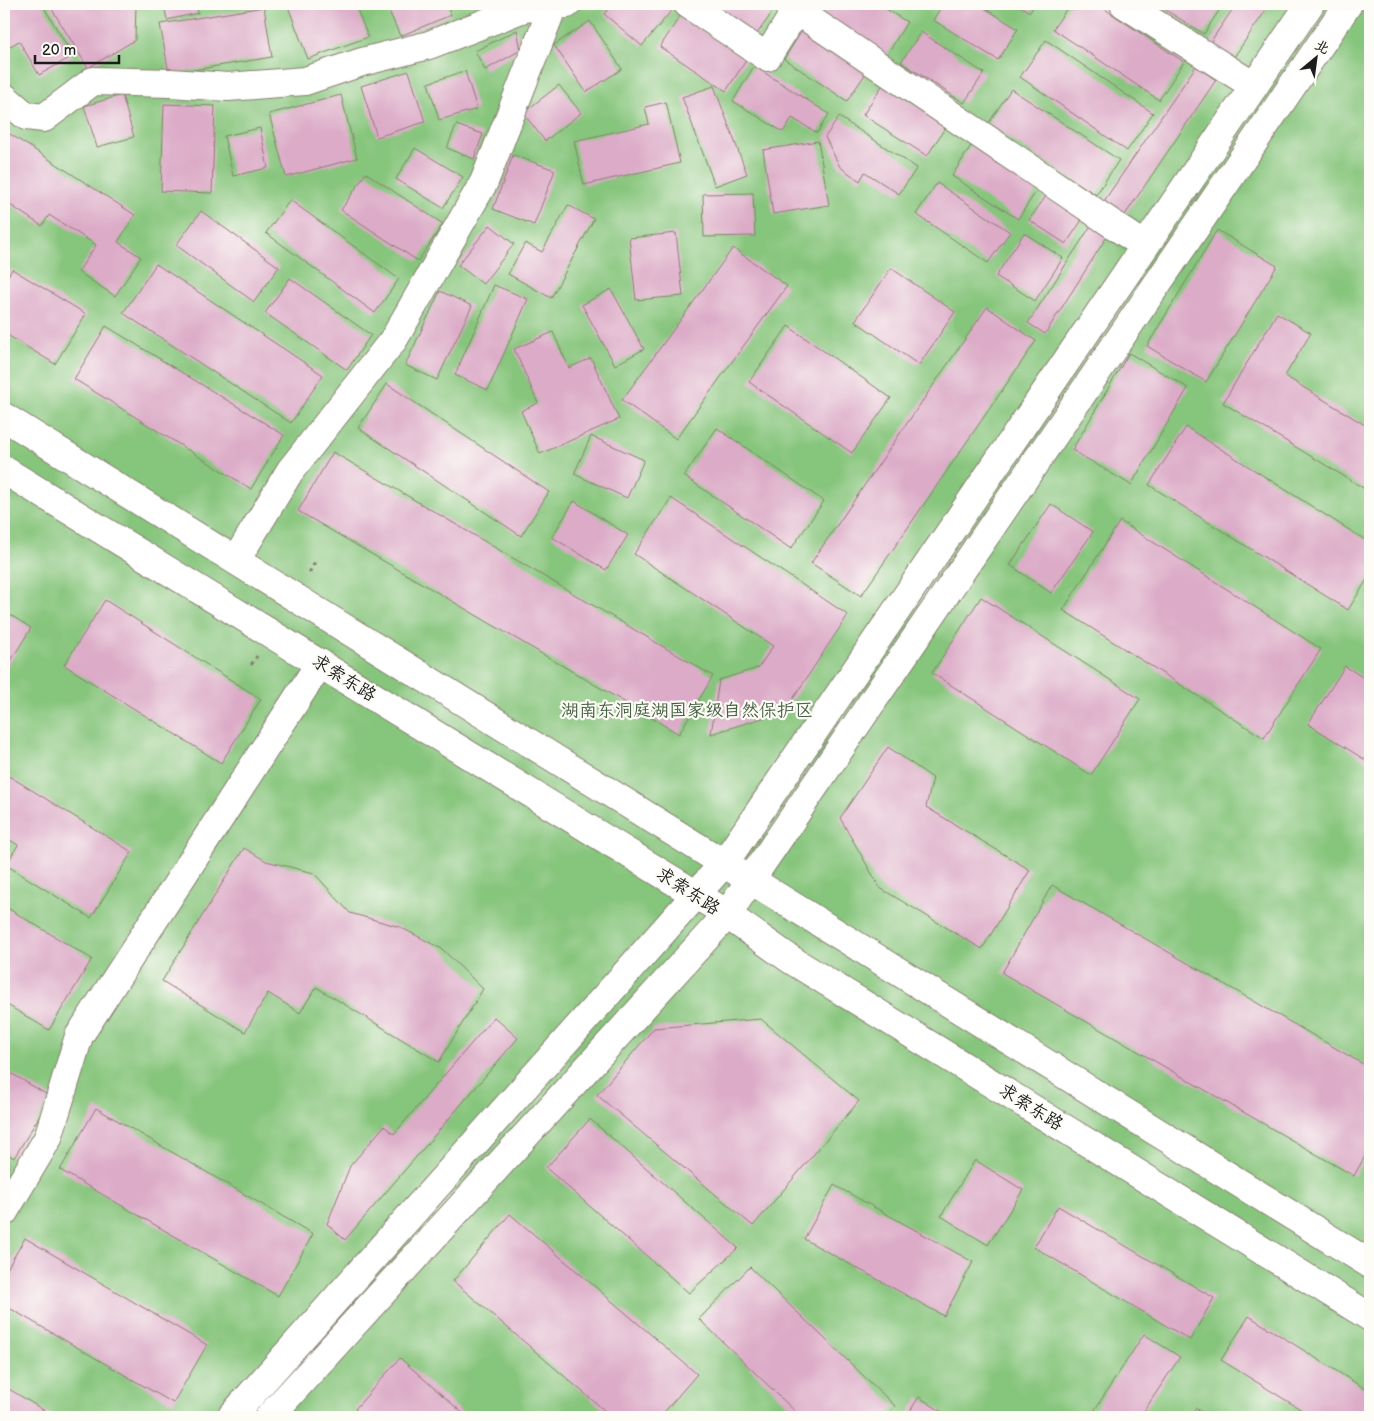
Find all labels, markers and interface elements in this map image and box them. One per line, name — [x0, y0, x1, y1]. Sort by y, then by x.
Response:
scale bar — [35, 32, 119, 64]
north arrow — [1292, 32, 1342, 82]
text: 北 — [1312, 36, 1332, 58]
text: 20 m — [42, 41, 76, 60]
street label: 求索东路 — [308, 650, 380, 706]
park label: 湖南东洞庭湖国家级自然保护区 — [561, 700, 813, 721]
street label: 求索东路 — [652, 863, 724, 919]
street label: 求索东路 — [995, 1079, 1067, 1135]

